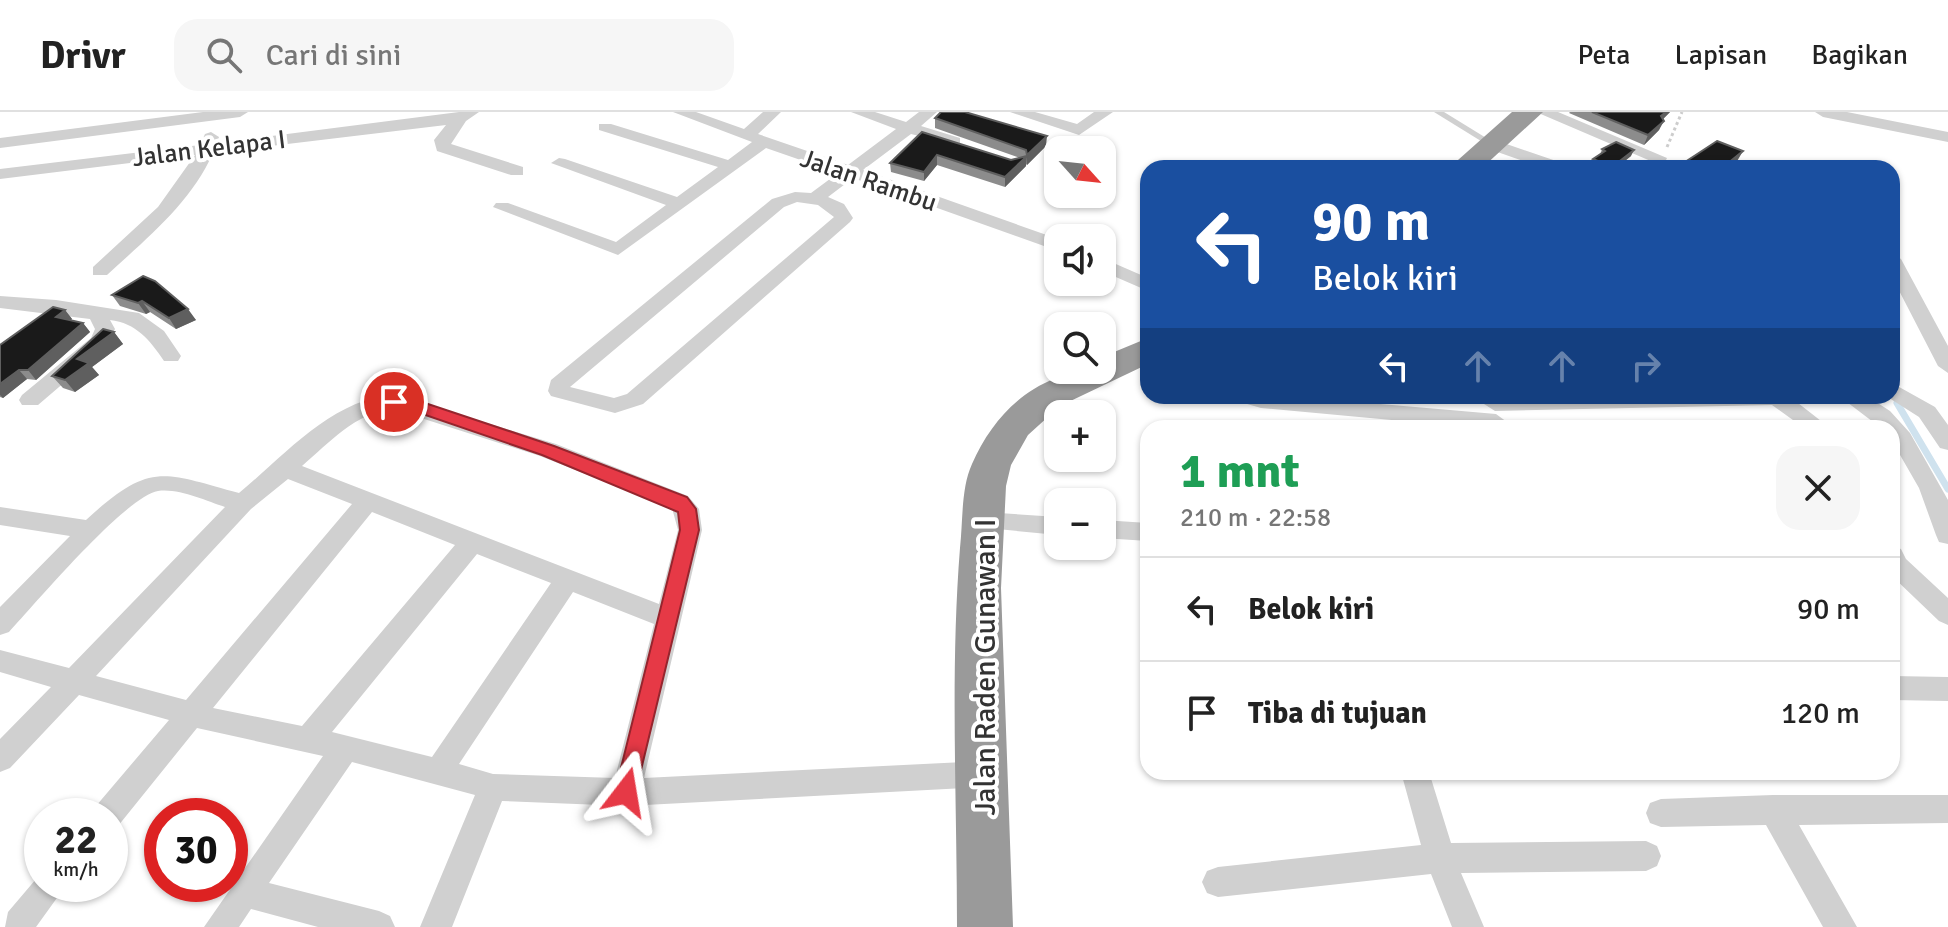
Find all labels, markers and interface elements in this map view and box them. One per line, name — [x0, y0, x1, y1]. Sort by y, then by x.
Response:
search box — [174, 19, 734, 91]
text: Drivr — [40, 32, 126, 79]
icon: search — [202, 33, 246, 77]
text: Cari di sini — [266, 37, 401, 74]
text: Peta — [1577, 38, 1631, 72]
text: Lapisan — [1675, 38, 1767, 72]
text: Bagikan — [1811, 38, 1908, 72]
street label: Jalan Kelapa I — [131, 124, 288, 174]
north arrow — [1044, 136, 1116, 208]
map controls — [1044, 136, 1116, 560]
street label: Jalan Rambu — [796, 143, 941, 219]
text: 90 m — [1312, 187, 1430, 256]
icon: left — [1180, 192, 1284, 296]
button: sound — [1044, 224, 1116, 296]
text: Belok kiri — [1312, 256, 1458, 301]
button: search — [1044, 312, 1116, 384]
icon: left — [1372, 344, 1416, 388]
icon: ahead — [1456, 344, 1500, 388]
icon: ahead — [1540, 344, 1584, 388]
icon: right — [1624, 344, 1668, 388]
pin — [360, 368, 428, 436]
icon: arrive — [372, 380, 416, 424]
button: + — [1044, 400, 1116, 472]
text: 1 mnt — [1180, 442, 1300, 501]
button: close — [1776, 446, 1860, 530]
button: − — [1044, 488, 1116, 560]
text: 210 m · 22:58 — [1180, 502, 1331, 534]
street label: Jalan Raden Gunawan I — [967, 519, 1004, 815]
icon: left — [1180, 587, 1224, 631]
text: Belok kiri — [1248, 591, 1374, 628]
text: 90 m — [1797, 591, 1860, 628]
icon: arrive — [1180, 691, 1224, 735]
text: Tiba di tujuan — [1248, 695, 1427, 732]
text: 120 m — [1781, 695, 1860, 732]
position arrow — [584, 750, 668, 834]
speed limit sign: 30 — [144, 798, 248, 902]
text: 22 — [54, 815, 98, 865]
text: km/h — [53, 857, 99, 882]

